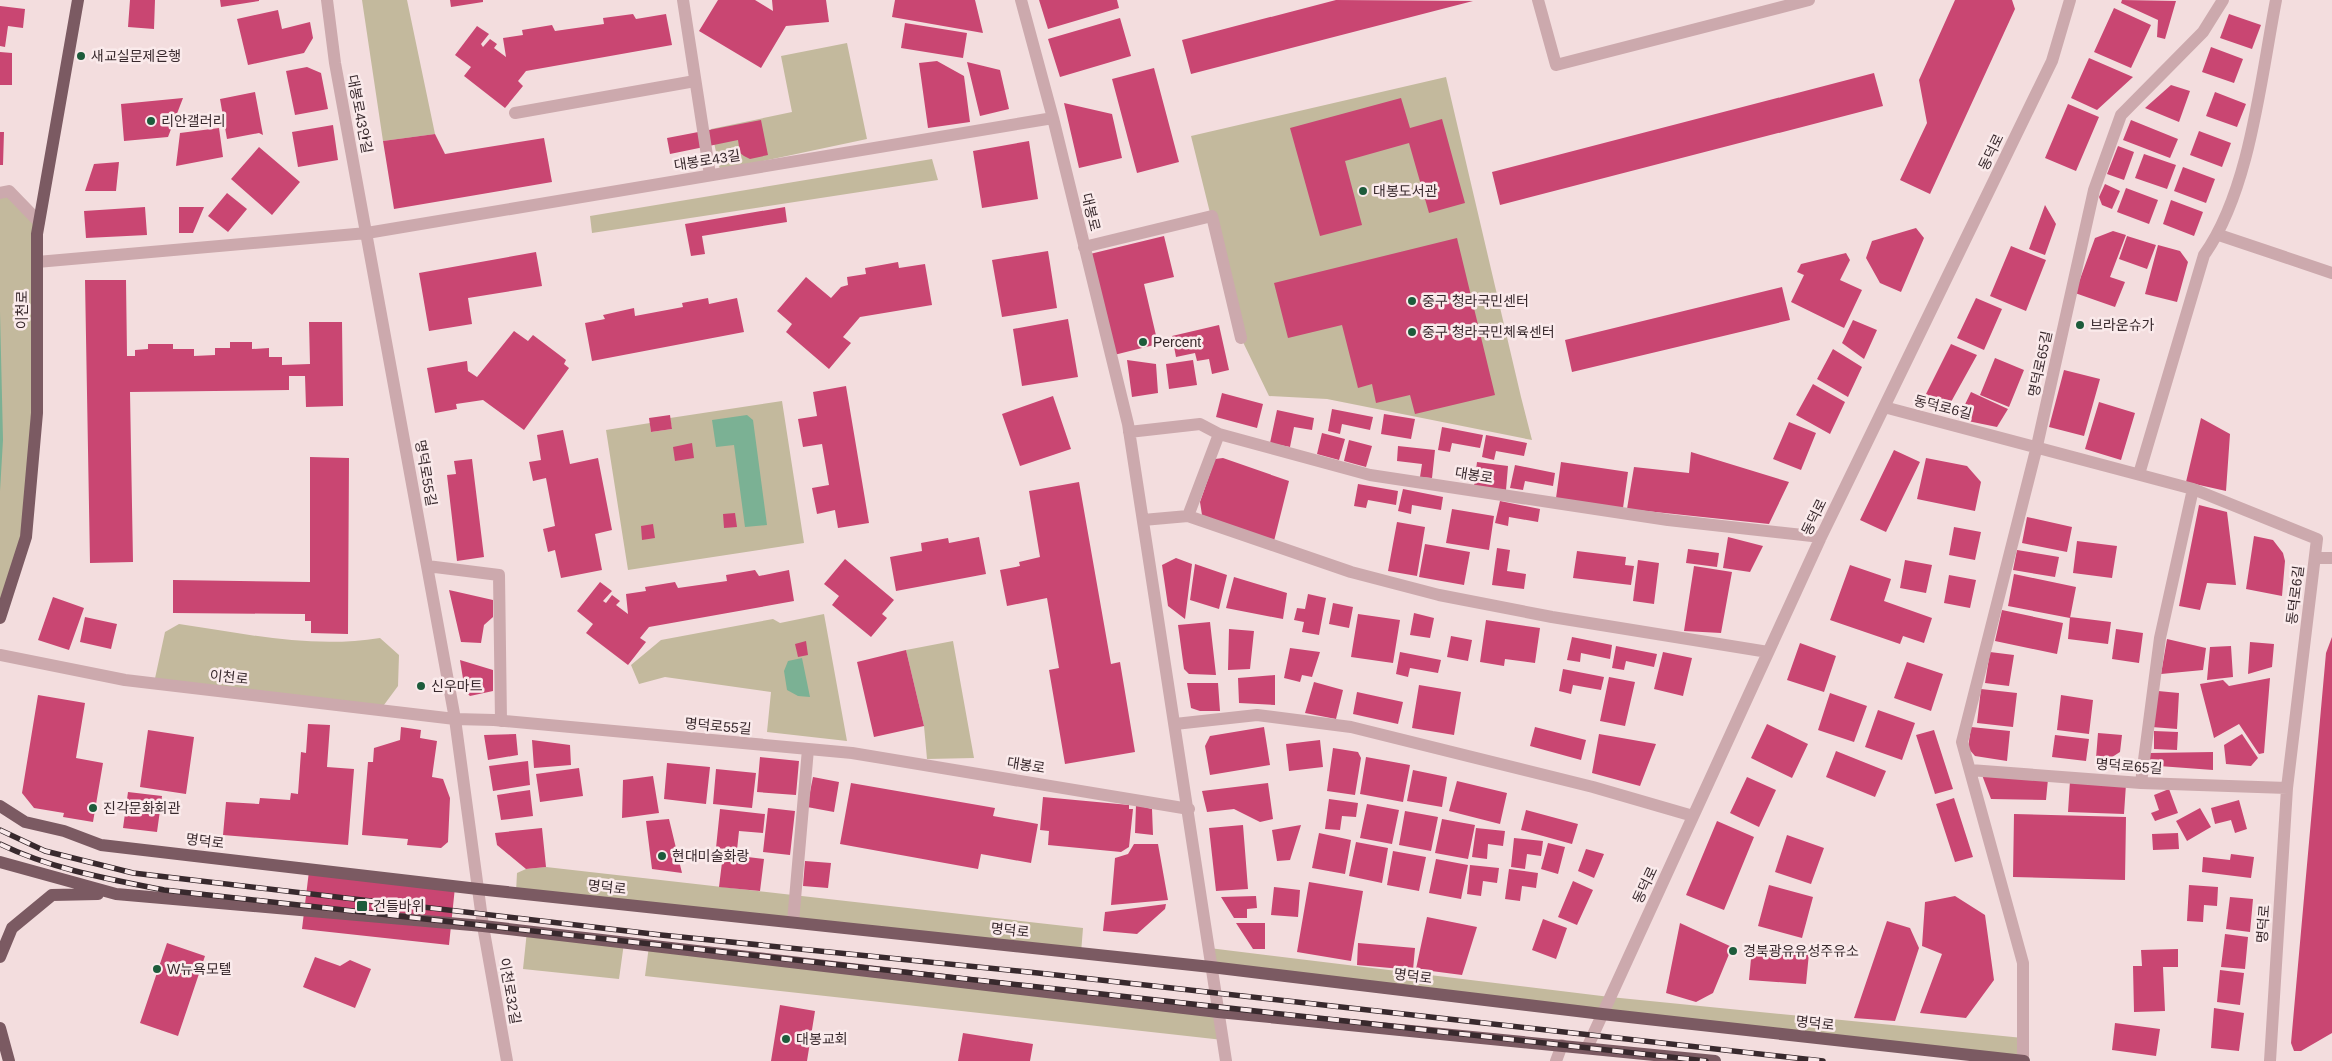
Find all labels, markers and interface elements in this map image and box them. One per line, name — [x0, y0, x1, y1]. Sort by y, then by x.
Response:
place label: 새교실문제은행 — [91, 48, 181, 64]
marker: 새교실문제은행 — [75, 50, 87, 62]
street label: 대봉로43안길 — [345, 73, 375, 155]
place label: 리안갤러리 — [161, 113, 225, 129]
marker: 리안갤러리 — [145, 115, 157, 127]
street label: 동덕로 — [1975, 131, 2007, 173]
street label: 대봉로43길 — [673, 147, 741, 173]
place label: 대봉도서관 — [1373, 183, 1438, 199]
marker: 대봉도서관 — [1357, 185, 1369, 197]
street label: 대봉로 — [1079, 191, 1103, 233]
street label: 이천로 — [14, 291, 30, 329]
place label: 중구 청라국민센터 — [1422, 293, 1529, 309]
marker: 중구 청라국민센터 — [1406, 295, 1418, 307]
place label: 브라운슈가 — [2090, 317, 2155, 333]
marker: 브라운슈가 — [2074, 319, 2086, 331]
place label: 중구 청라국민체육센터 — [1422, 324, 1555, 340]
marker: 중구 청라국민체육센터 — [1406, 326, 1418, 338]
street label: 명덕로65길 — [2025, 330, 2055, 398]
place label: Percent — [1153, 334, 1201, 350]
marker: Percent — [1137, 336, 1149, 348]
street label: 동덕로6길 — [1912, 392, 1974, 422]
street label: 명덕로55길 — [412, 439, 440, 507]
street label: 대봉로 — [1454, 464, 1494, 486]
street label: 동덕로 — [1798, 496, 1830, 538]
street label: 동덕로6길 — [2283, 565, 2307, 625]
street label: 이천로 — [209, 667, 249, 687]
place label: 신우마트 — [431, 678, 483, 694]
marker: 신우마트 — [415, 680, 427, 692]
street label: 명덕로55길 — [684, 715, 752, 737]
street label: 대봉로 — [1006, 754, 1046, 776]
street label: 명덕로65길 — [2095, 756, 2163, 776]
place label: 진각문화회관 — [103, 800, 180, 816]
marker: 진각문화회관 — [87, 802, 99, 814]
street label: 명덕로 — [185, 831, 225, 851]
place label: 현대미술화랑 — [672, 848, 749, 864]
marker: 현대미술화랑 — [656, 850, 668, 862]
street label: 동덕로 — [1630, 864, 1660, 906]
street label: 명덕로 — [587, 877, 627, 897]
place label: 건들바위 — [373, 898, 425, 914]
marker: 건들바위 — [355, 899, 369, 913]
street label: 명덕로 — [2254, 904, 2272, 944]
street label: 명덕로 — [990, 920, 1030, 940]
place label: 경북광유유성주유소 — [1743, 943, 1859, 959]
marker: 경북광유유성주유소 — [1727, 945, 1739, 957]
street label: 이천로32길 — [496, 957, 524, 1025]
place label: W뉴욕모텔 — [167, 961, 232, 977]
marker: W뉴욕모텔 — [151, 963, 163, 975]
street label: 명덕로 — [1393, 966, 1433, 986]
street label: 명덕로 — [1795, 1013, 1835, 1033]
place label: 대봉교회 — [796, 1031, 848, 1047]
marker: 대봉교회 — [780, 1033, 792, 1045]

